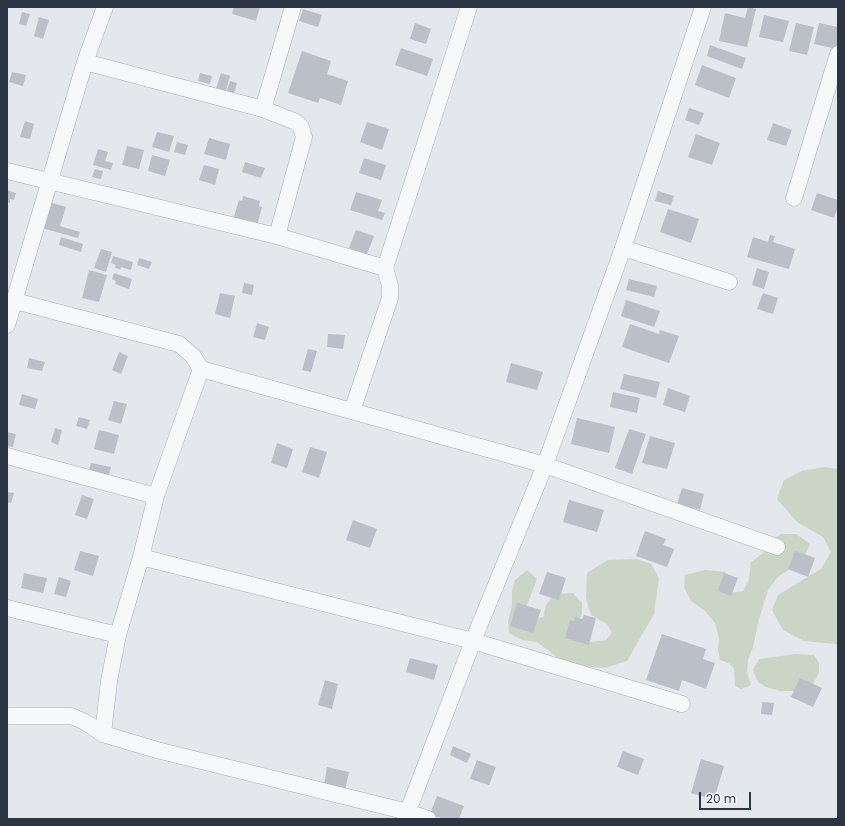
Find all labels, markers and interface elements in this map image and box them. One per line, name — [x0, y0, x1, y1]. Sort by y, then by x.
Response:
scale bar — [701, 784, 753, 810]
text: 20 m — [706, 790, 736, 807]

